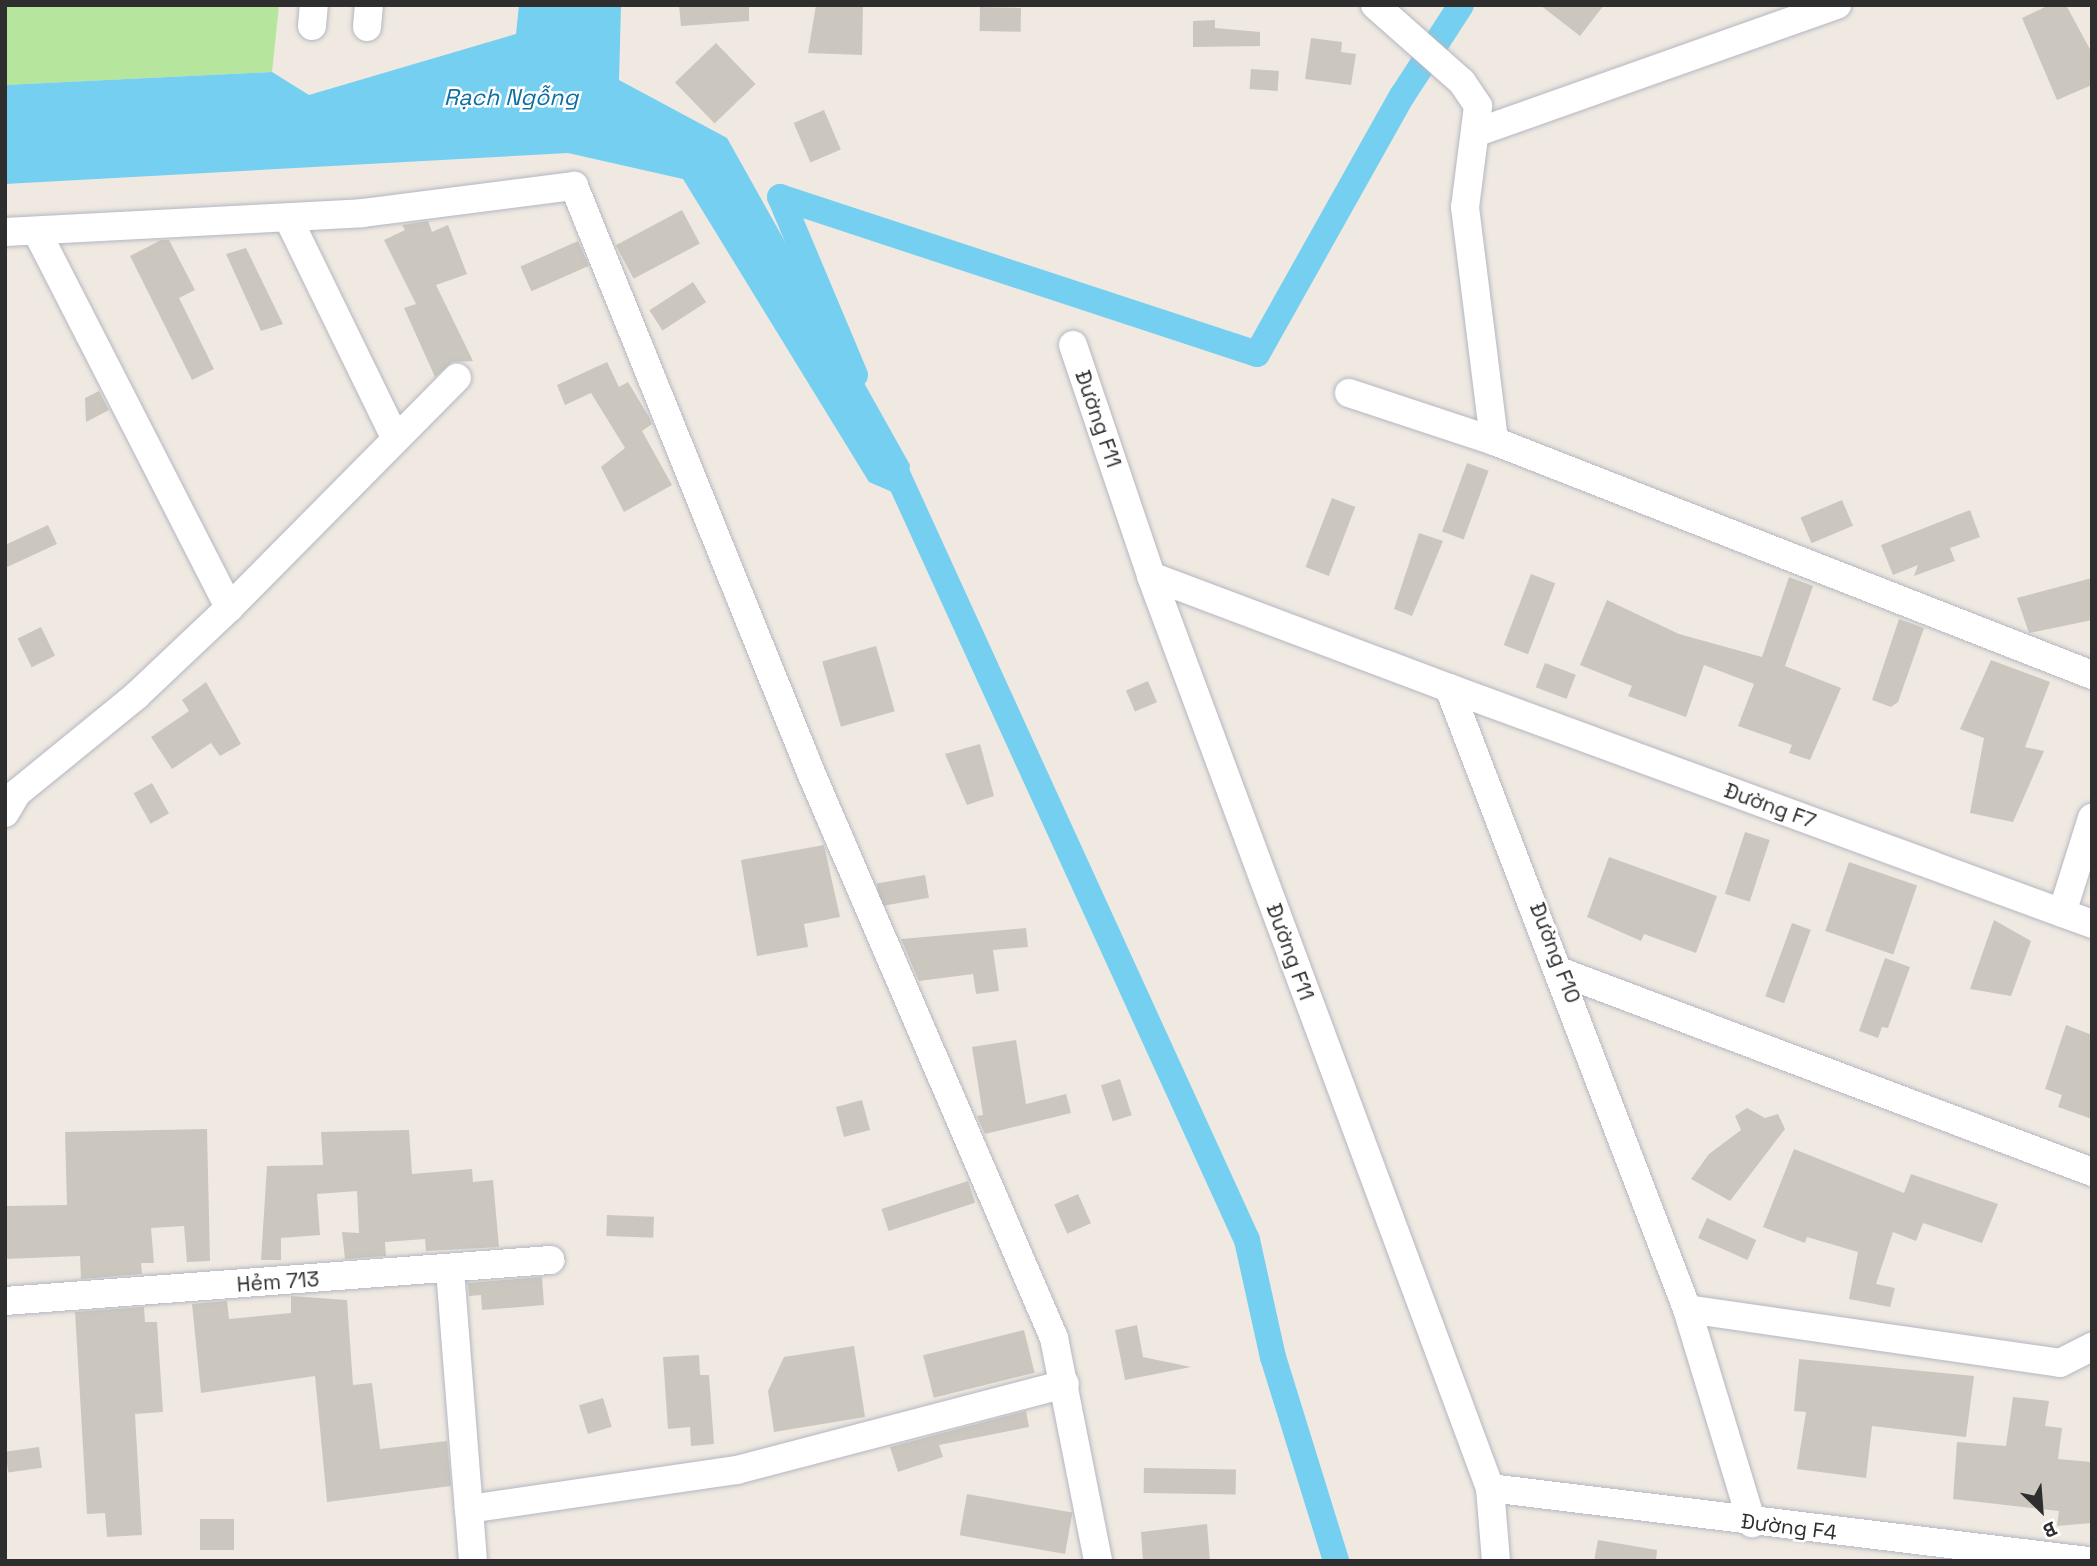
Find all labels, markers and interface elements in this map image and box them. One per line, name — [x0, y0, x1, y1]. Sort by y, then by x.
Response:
water label: Rạch Ngỗng — [444, 83, 578, 111]
street label: Đường F11 — [1070, 367, 1126, 471]
street label: Đường F7 — [1721, 778, 1819, 834]
street label: Đường F10 — [1524, 899, 1586, 1007]
street label: Đường F11 — [1261, 900, 1319, 1004]
street label: Hẻm 713 — [236, 1267, 320, 1297]
north arrow — [2006, 1475, 2076, 1545]
street label: Đường F4 — [1739, 1509, 1839, 1545]
text: B — [2039, 1515, 2061, 1543]

